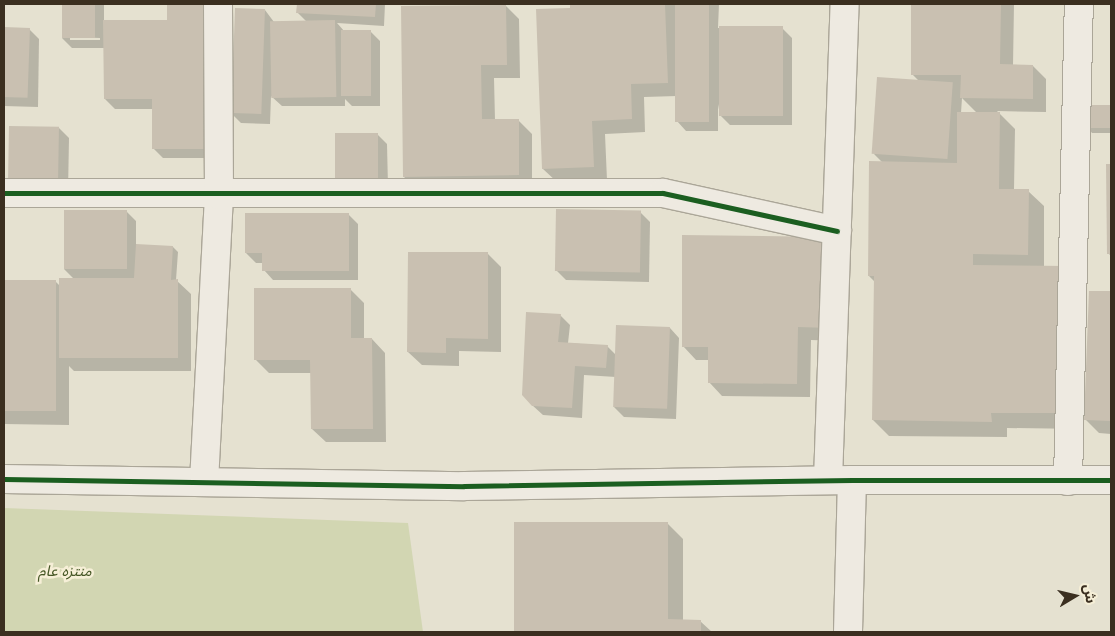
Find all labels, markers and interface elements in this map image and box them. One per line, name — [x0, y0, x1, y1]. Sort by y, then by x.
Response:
park label: منتزه عام — [38, 562, 92, 580]
north arrow — [1050, 571, 1100, 621]
text: ش — [1079, 583, 1100, 605]

